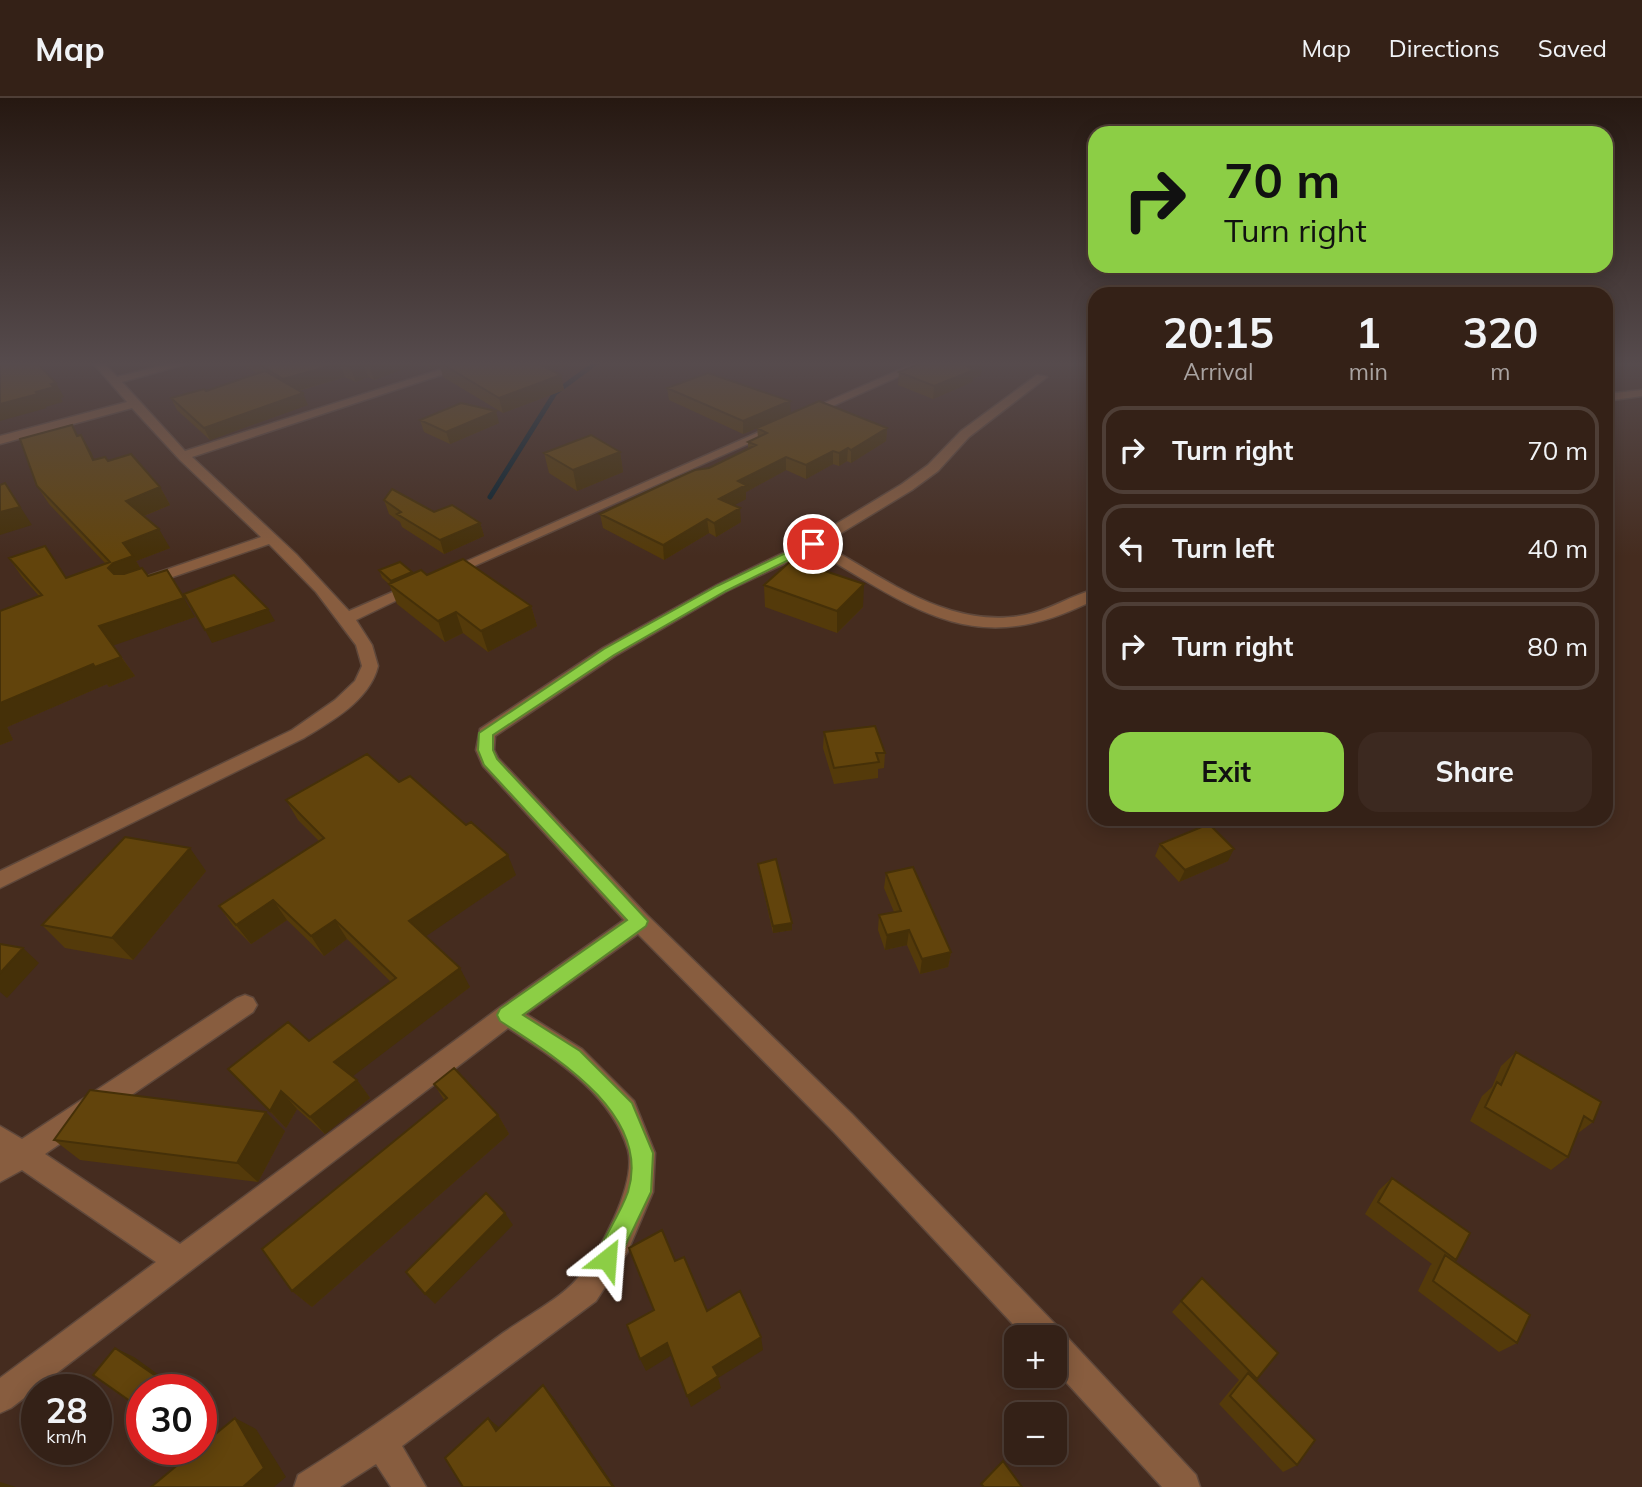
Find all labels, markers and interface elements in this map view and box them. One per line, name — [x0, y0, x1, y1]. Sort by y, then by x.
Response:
text: Map — [35, 28, 105, 69]
text: Map — [1301, 33, 1351, 63]
text: Directions — [1389, 33, 1500, 63]
text: Saved — [1538, 33, 1607, 63]
text: 70 m — [1224, 149, 1340, 210]
icon: right — [1109, 154, 1200, 245]
text: Turn right — [1224, 210, 1367, 250]
text: 20:15 — [1163, 306, 1274, 359]
text: 1 — [1356, 306, 1381, 359]
text: 320 — [1463, 306, 1538, 359]
text: Arrival — [1183, 357, 1254, 386]
text: min — [1349, 357, 1388, 386]
text: m — [1490, 357, 1511, 386]
icon: right — [1113, 431, 1151, 469]
text: Turn right — [1172, 434, 1293, 467]
text: 70 m — [1527, 434, 1588, 467]
pin — [783, 514, 843, 574]
icon: arrive — [794, 525, 832, 563]
icon: left — [1113, 529, 1151, 567]
text: Turn left — [1172, 532, 1274, 565]
text: 40 m — [1527, 532, 1588, 565]
icon: right — [1113, 627, 1151, 665]
text: Turn right — [1172, 630, 1293, 663]
text: 80 m — [1527, 630, 1588, 663]
button: Exit — [1109, 732, 1344, 812]
button: Share — [1358, 732, 1592, 812]
position arrow — [570, 1222, 644, 1296]
map controls — [1004, 1325, 1067, 1465]
button: + — [1004, 1325, 1067, 1388]
speed limit sign: 30 — [126, 1374, 217, 1465]
text: 28 — [45, 1388, 88, 1432]
button: − — [1004, 1402, 1067, 1465]
text: km/h — [46, 1425, 87, 1448]

